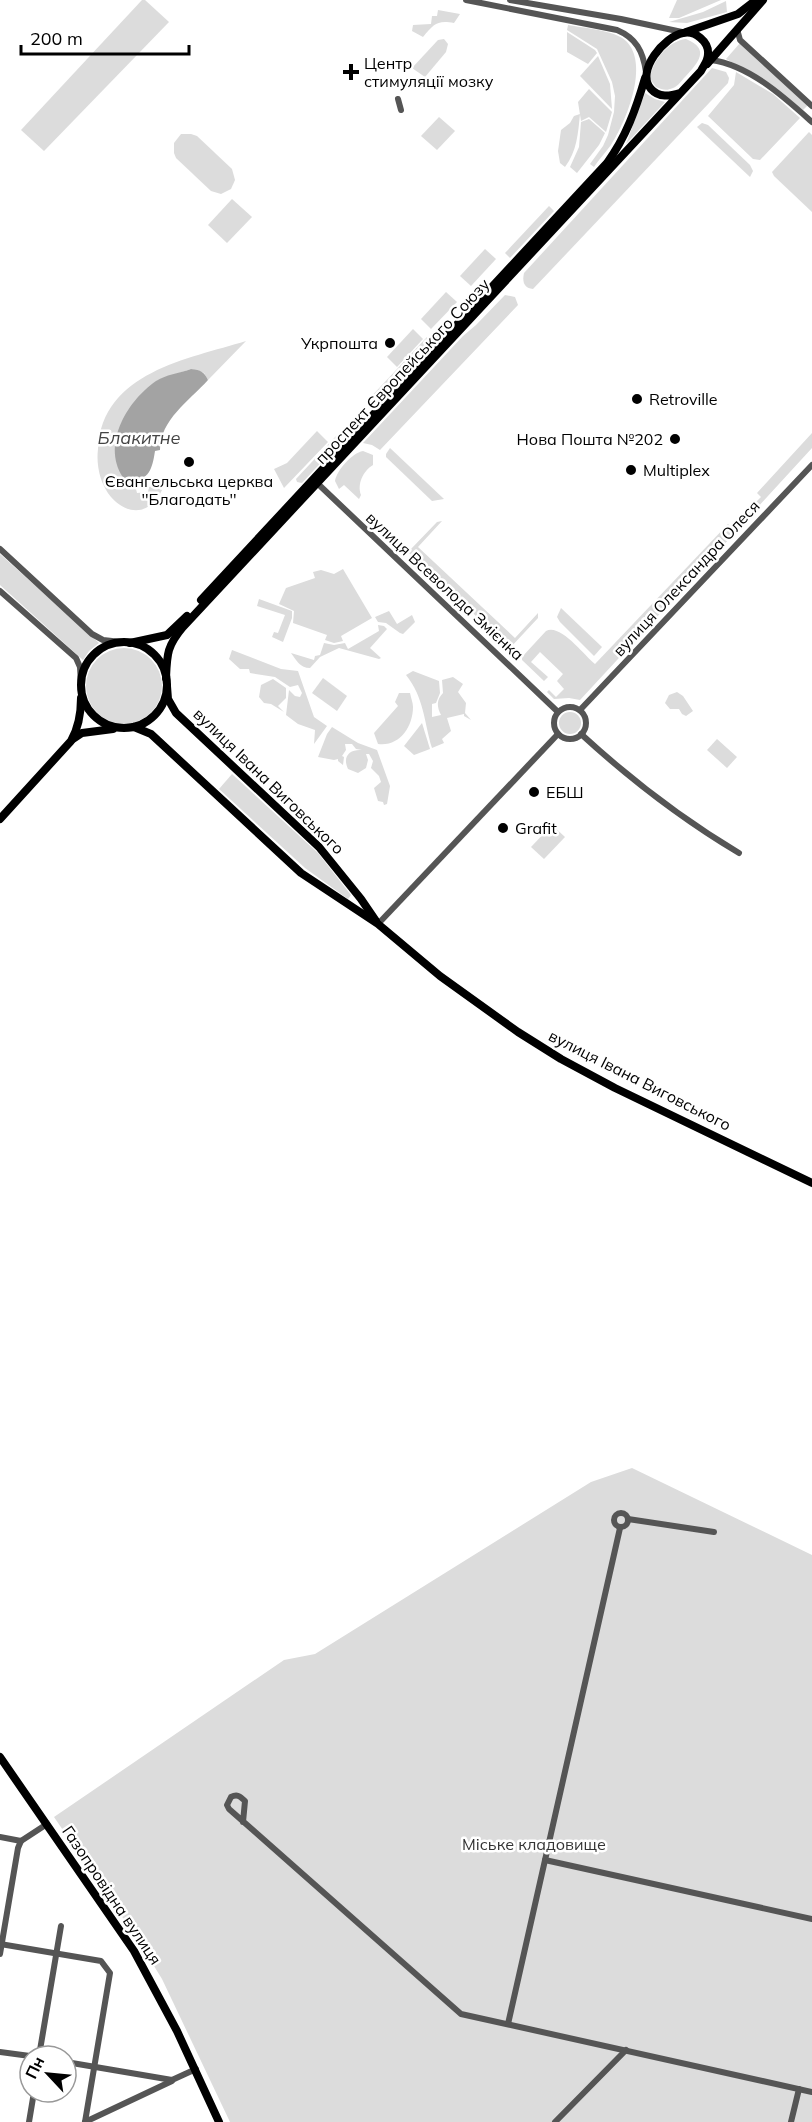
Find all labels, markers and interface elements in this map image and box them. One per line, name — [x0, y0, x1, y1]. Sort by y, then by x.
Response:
scale bar — [21, 18, 189, 56]
text: 200 m — [30, 27, 83, 50]
place label: Центр стимуляції мозку — [364, 53, 494, 91]
marker: Центр стимуляції мозку — [342, 63, 360, 81]
street label: проспект Європейського Союзу — [311, 274, 494, 468]
place label: Укрпошта — [300, 333, 378, 353]
marker: Укрпошта — [383, 336, 397, 350]
place label: Retroville — [649, 389, 718, 409]
marker: Retroville — [630, 392, 644, 406]
water label: Блакитне — [97, 426, 181, 449]
place label: Нова Пошта №202 — [517, 429, 663, 449]
marker: Нова Пошта №202 — [668, 432, 682, 446]
marker: Євангельська церква ''Благодать'' — [182, 455, 196, 469]
place label: Multiplex — [643, 460, 710, 480]
marker: Multiplex — [624, 463, 638, 477]
place label: Євангельська церква ''Благодать'' — [105, 471, 273, 509]
street label: вулиця Олександра Олеся — [608, 496, 764, 660]
street label: вулиця Всеволода Змієнка — [362, 508, 528, 664]
street label: вулиця Івана Виговського — [189, 704, 349, 858]
place label: ЕБШ — [546, 782, 584, 802]
marker: ЕБШ — [527, 785, 541, 799]
place label: Grafit — [515, 818, 557, 838]
marker: Grafit — [496, 821, 510, 835]
street label: вулиця Івана Виговського — [545, 1025, 735, 1135]
street label: Газопровідна вулиця — [58, 1822, 166, 1968]
park label: Міське кладовище — [462, 1834, 606, 1854]
north arrow — [18, 2044, 78, 2104]
text: Пн — [21, 2053, 48, 2082]

